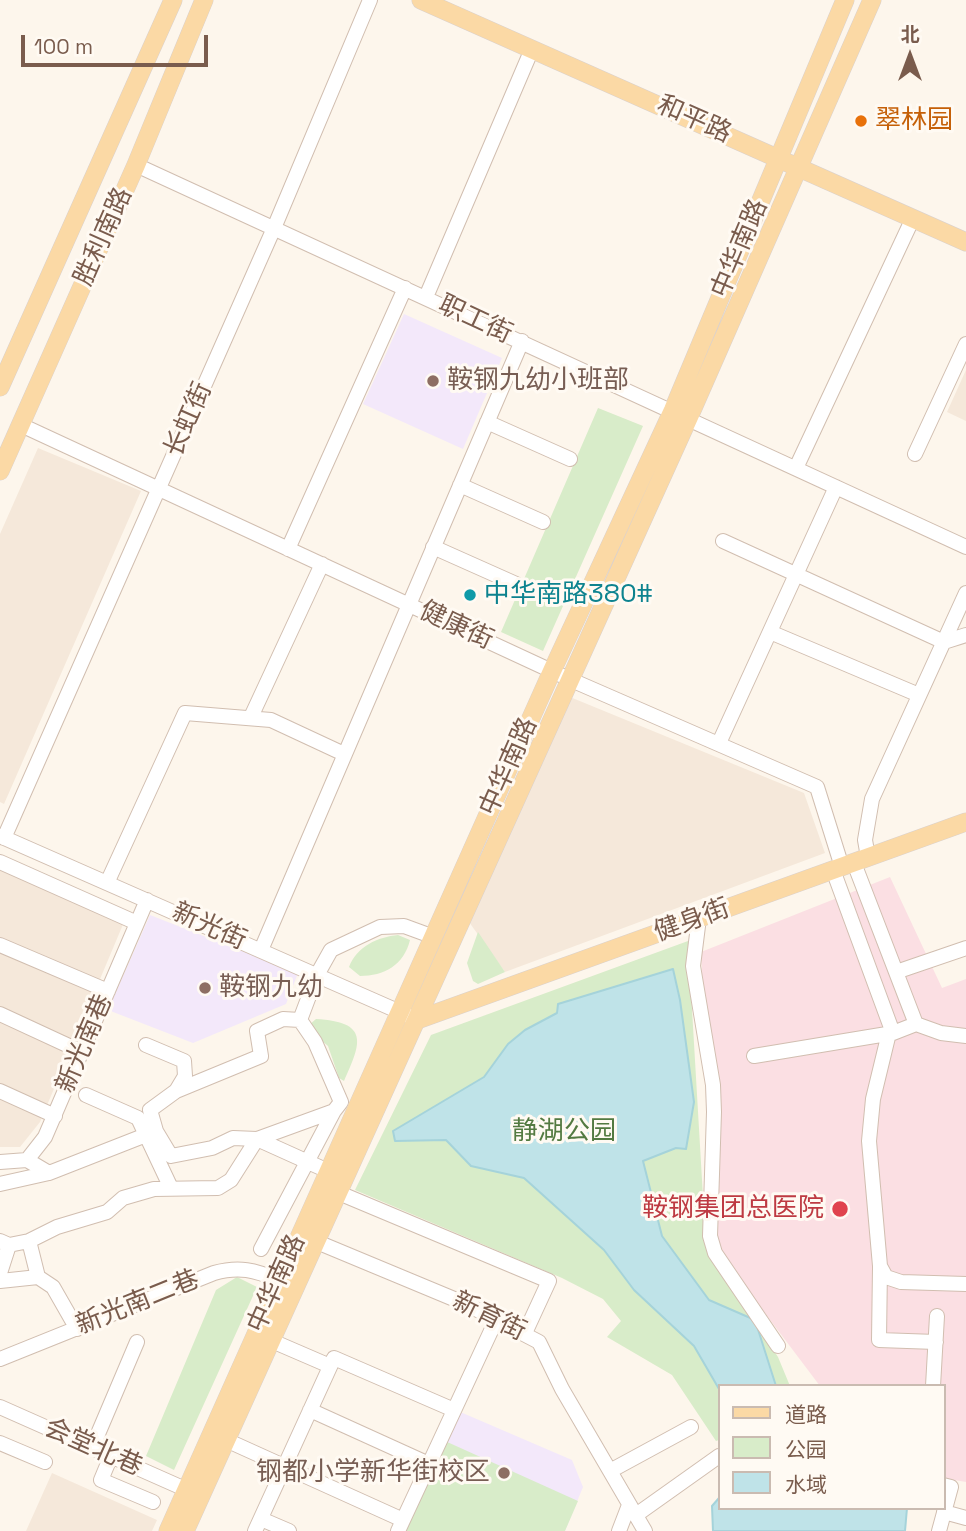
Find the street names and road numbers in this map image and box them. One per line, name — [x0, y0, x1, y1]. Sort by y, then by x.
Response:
street label: 和平路 — [652, 90, 736, 150]
street label: 胜利南路 — [69, 183, 139, 291]
street label: 中华南路 — [705, 195, 775, 303]
street label: 职工街 — [433, 289, 517, 351]
street label: 长虹街 — [159, 378, 219, 462]
street label: 健康街 — [414, 595, 498, 657]
street label: 中华南路 — [474, 713, 544, 821]
street label: 健身街 — [650, 893, 734, 949]
street label: 新光街 — [167, 897, 251, 957]
street label: 新光南巷 — [50, 990, 120, 1098]
street label: 中华南路 — [242, 1230, 312, 1338]
street label: 新光南二巷 — [72, 1264, 204, 1342]
street label: 新育街 — [447, 1286, 531, 1348]
street label: 会堂北巷 — [39, 1413, 147, 1483]

